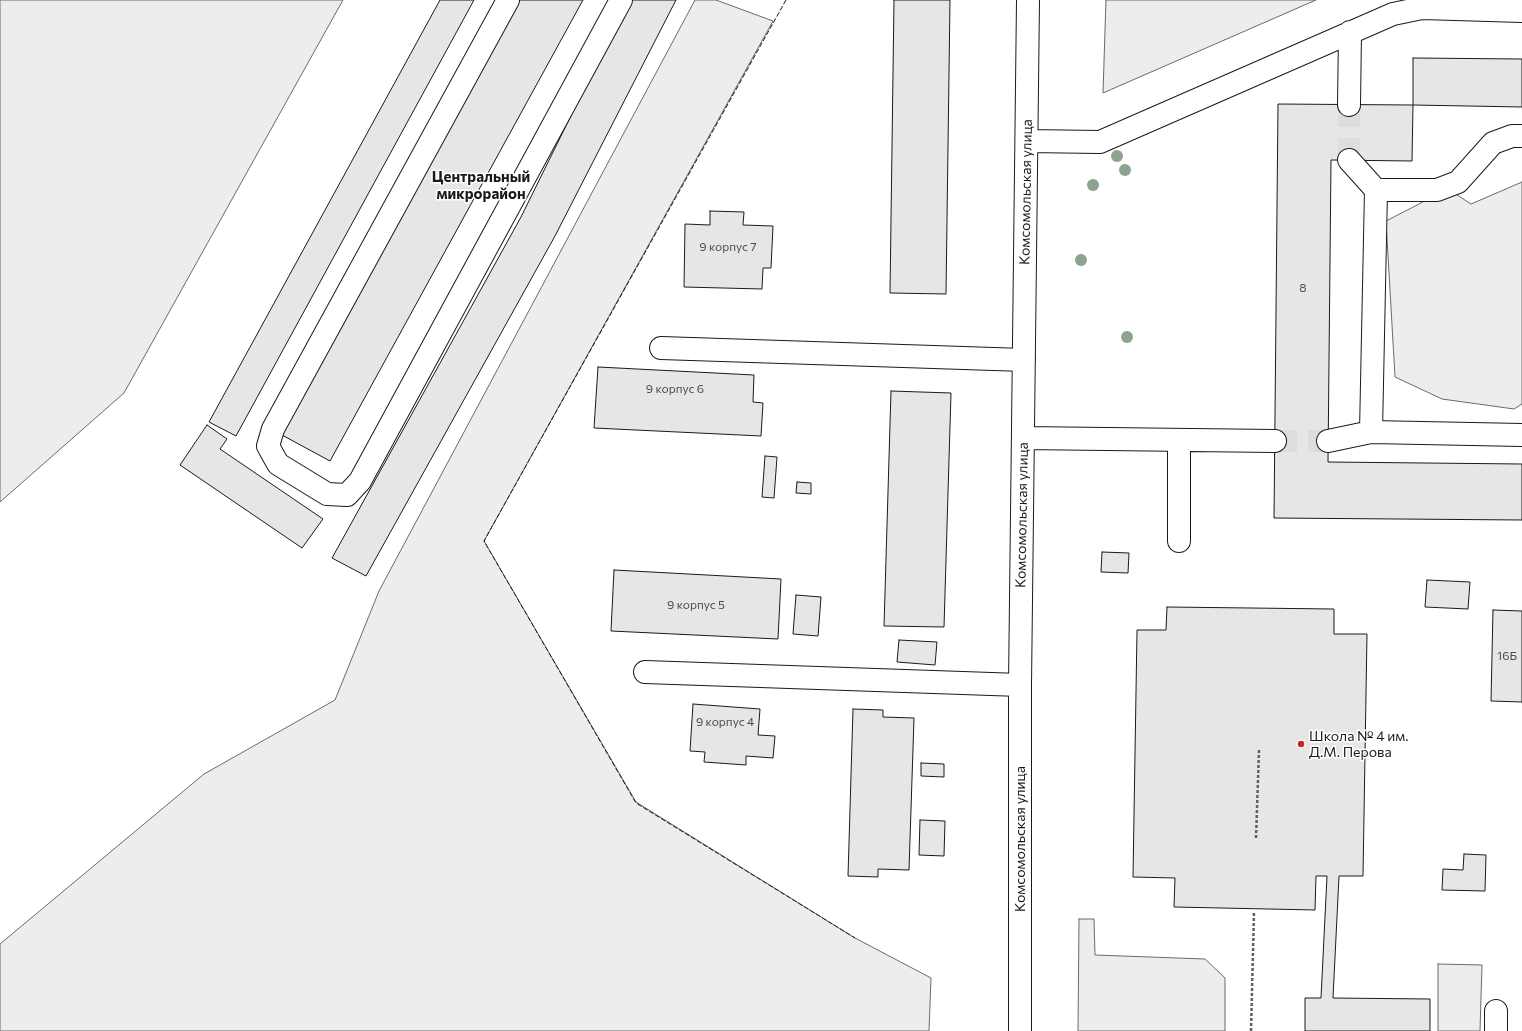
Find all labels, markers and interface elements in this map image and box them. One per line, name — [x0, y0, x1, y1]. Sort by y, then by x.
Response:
street label: Комсомольская улица — [1016, 119, 1036, 265]
district label: Центральный микрорайон — [432, 168, 530, 203]
house number: 9 корпус 7 — [699, 240, 757, 254]
house number: 8 — [1299, 281, 1307, 295]
house number: 9 корпус 6 — [646, 382, 704, 396]
street label: Комсомольская улица — [1012, 442, 1032, 588]
house number: 9 корпус 5 — [667, 598, 725, 612]
house number: 16Б — [1497, 649, 1517, 663]
house number: 9 корпус 4 — [696, 715, 754, 729]
place label: Школа № 4 им. Д.М. Перова — [1309, 728, 1409, 760]
marker: Школа № 4 им. Д.М. Перова — [1296, 739, 1306, 749]
street label: Комсомольская улица — [1012, 766, 1028, 912]

